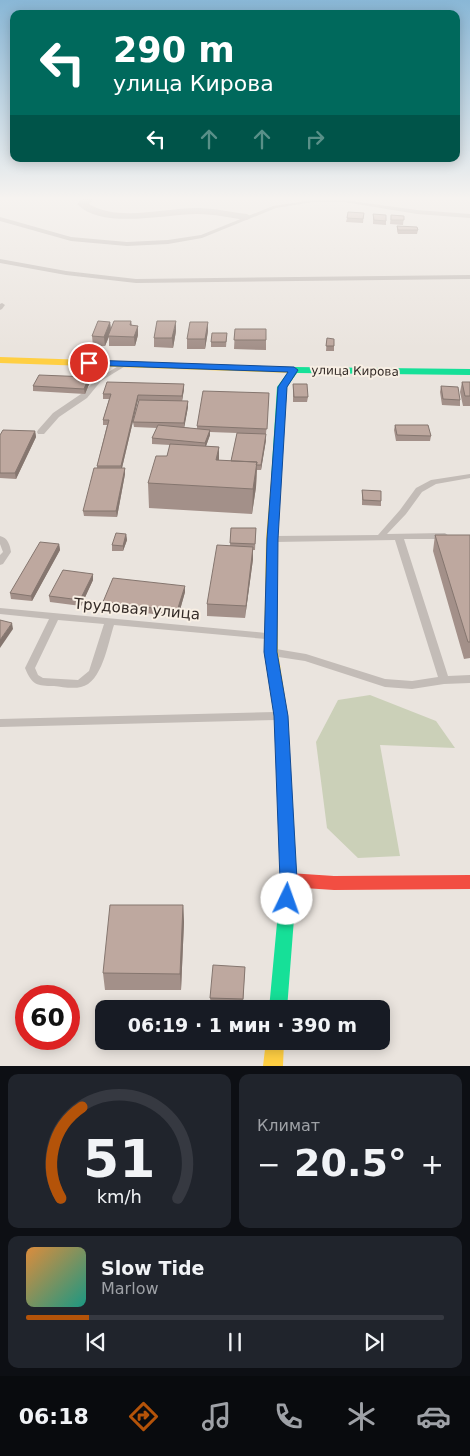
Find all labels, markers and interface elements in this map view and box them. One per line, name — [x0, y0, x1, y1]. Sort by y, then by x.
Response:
icon: left — [30, 30, 95, 95]
text: 290 m — [113, 30, 235, 70]
text: улица Кирова — [113, 71, 274, 96]
icon: left — [142, 125, 170, 153]
icon: ahead — [195, 125, 223, 153]
icon: ahead — [248, 125, 276, 153]
icon: right — [301, 125, 329, 153]
pin — [68, 342, 110, 384]
icon: arrive — [75, 349, 103, 377]
street label: улица Кирова — [311, 363, 399, 379]
street label: Трудовая улица — [72, 594, 201, 623]
position arrow — [260, 872, 312, 924]
speed limit sign: 60 — [15, 985, 80, 1050]
text: 06:19 · 1 мин · 390 m — [128, 1014, 357, 1036]
text: Климат — [257, 1116, 320, 1135]
text: 51 — [83, 1129, 156, 1189]
text: 20.5° — [294, 1141, 407, 1185]
text: − — [257, 1148, 280, 1181]
text: + — [421, 1148, 444, 1181]
text: km/h — [97, 1186, 142, 1207]
text: Slow Tide — [101, 1257, 204, 1279]
text: Marlow — [101, 1279, 159, 1298]
icon: previous — [82, 1328, 110, 1356]
icon: pause — [221, 1328, 249, 1356]
icon: next — [360, 1328, 388, 1356]
icon: directions — [126, 1399, 161, 1434]
icon: music — [199, 1399, 234, 1434]
icon: phone — [271, 1399, 306, 1434]
icon: climate — [344, 1399, 379, 1434]
icon: car — [416, 1399, 451, 1434]
text: 06:18 — [19, 1404, 89, 1429]

